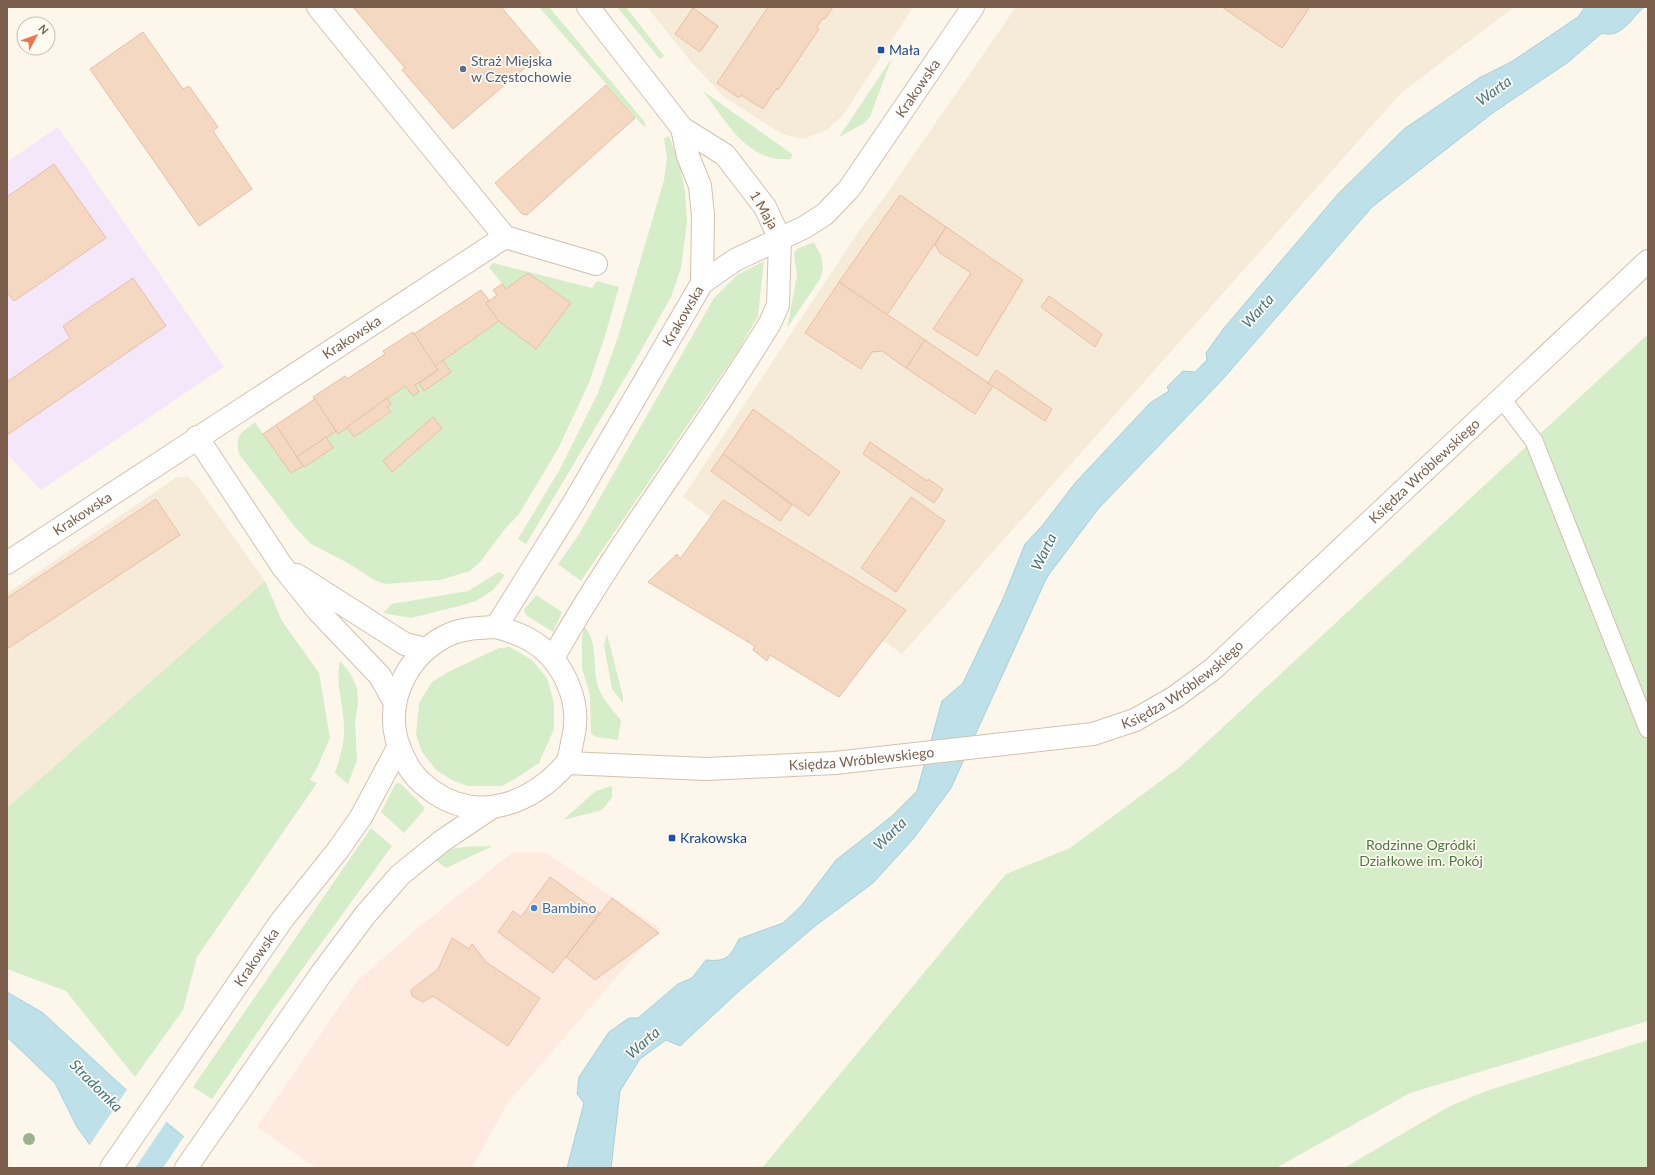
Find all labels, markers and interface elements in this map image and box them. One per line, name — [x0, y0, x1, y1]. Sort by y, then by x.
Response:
north arrow — [16, 16, 56, 56]
text: N — [36, 22, 52, 37]
place label: Mała — [889, 41, 920, 58]
marker: Mała — [876, 45, 886, 55]
place label: Straż Miejska w Częstochowie — [471, 52, 571, 85]
street label: Krakowska — [891, 56, 943, 120]
marker: Straż Miejska w Częstochowie — [458, 64, 468, 74]
water label: Warta — [1472, 71, 1515, 109]
street label: 1 Maja — [747, 187, 782, 232]
street label: Krakowska — [658, 282, 707, 349]
water label: Warta — [1237, 290, 1277, 331]
street label: Krakowska — [319, 311, 384, 362]
street label: Księdza Wróblewskiego — [1365, 414, 1483, 527]
street label: Krakowska — [49, 488, 115, 539]
water label: Warta — [1026, 530, 1060, 573]
street label: Księdza Wróblewskiego — [1119, 636, 1247, 732]
street label: Księdza Wróblewskiego — [788, 743, 935, 773]
water label: Warta — [869, 813, 910, 853]
place label: Krakowska — [680, 829, 747, 846]
marker: Krakowska — [667, 833, 677, 843]
park label: Rodzinne Ogródki Działkowe im. Pokój — [1359, 836, 1483, 869]
place label: Bambino — [542, 899, 596, 916]
marker: Bambino — [529, 903, 539, 913]
street label: Krakowska — [230, 925, 282, 989]
water label: Warta — [622, 1022, 663, 1062]
water label: Stradomka — [67, 1055, 127, 1116]

